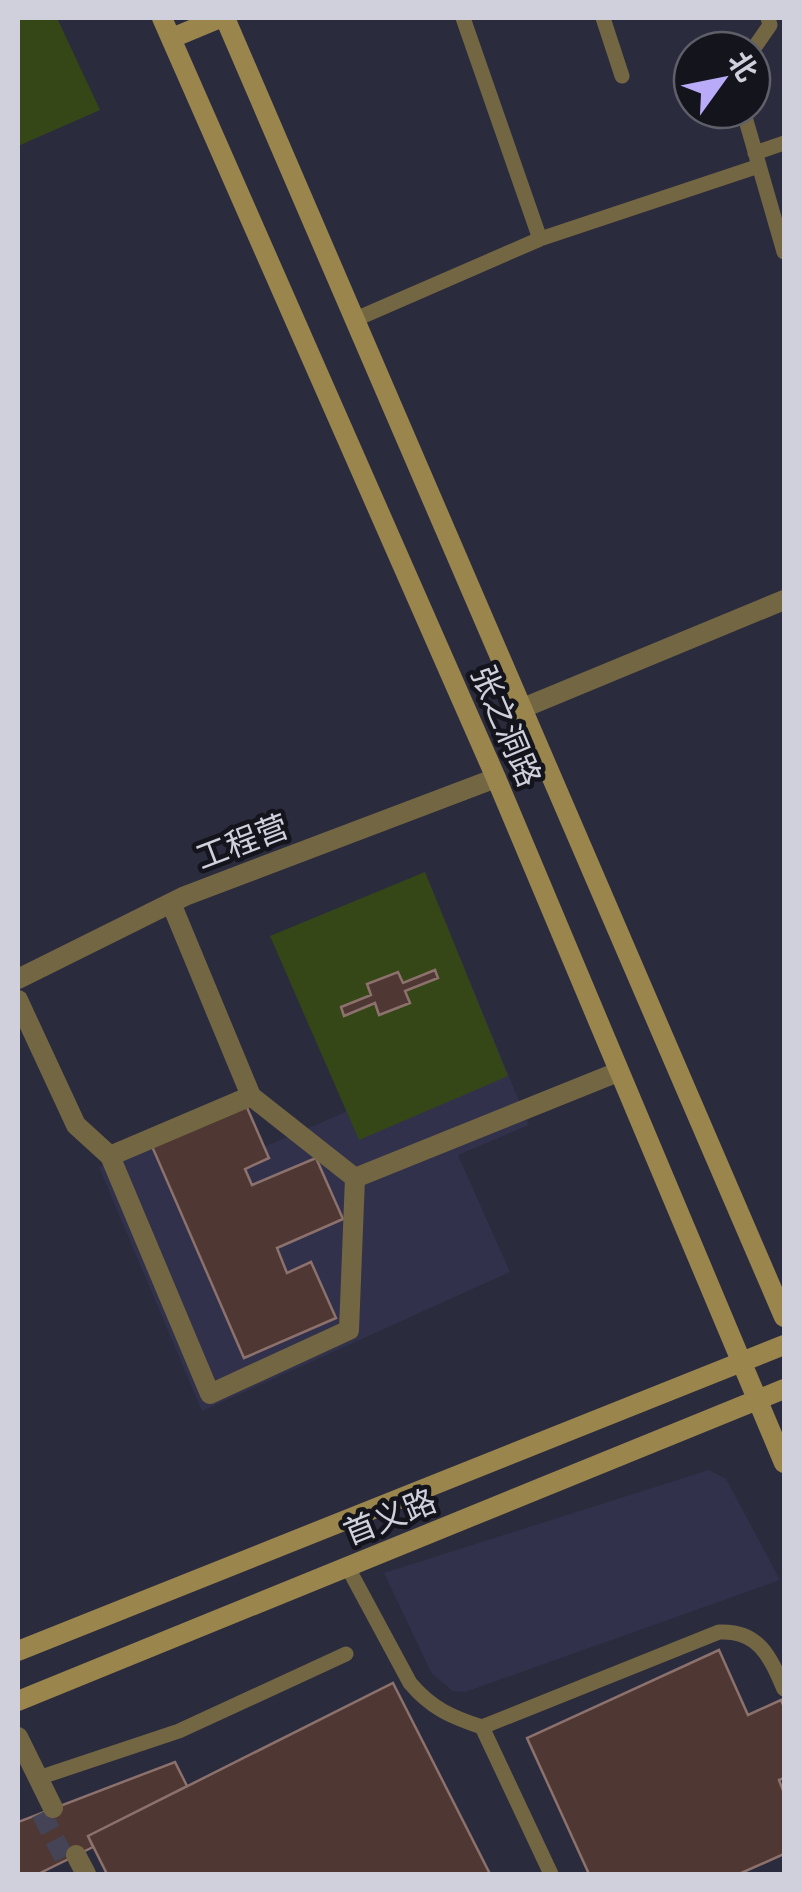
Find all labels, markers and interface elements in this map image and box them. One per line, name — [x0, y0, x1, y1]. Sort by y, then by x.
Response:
north arrow — [672, 30, 772, 130]
text: 北 — [722, 45, 766, 87]
street label: 张之洞路 — [465, 659, 550, 792]
street label: 工程营 — [190, 805, 293, 875]
street label: 首义路 — [338, 1480, 441, 1551]

